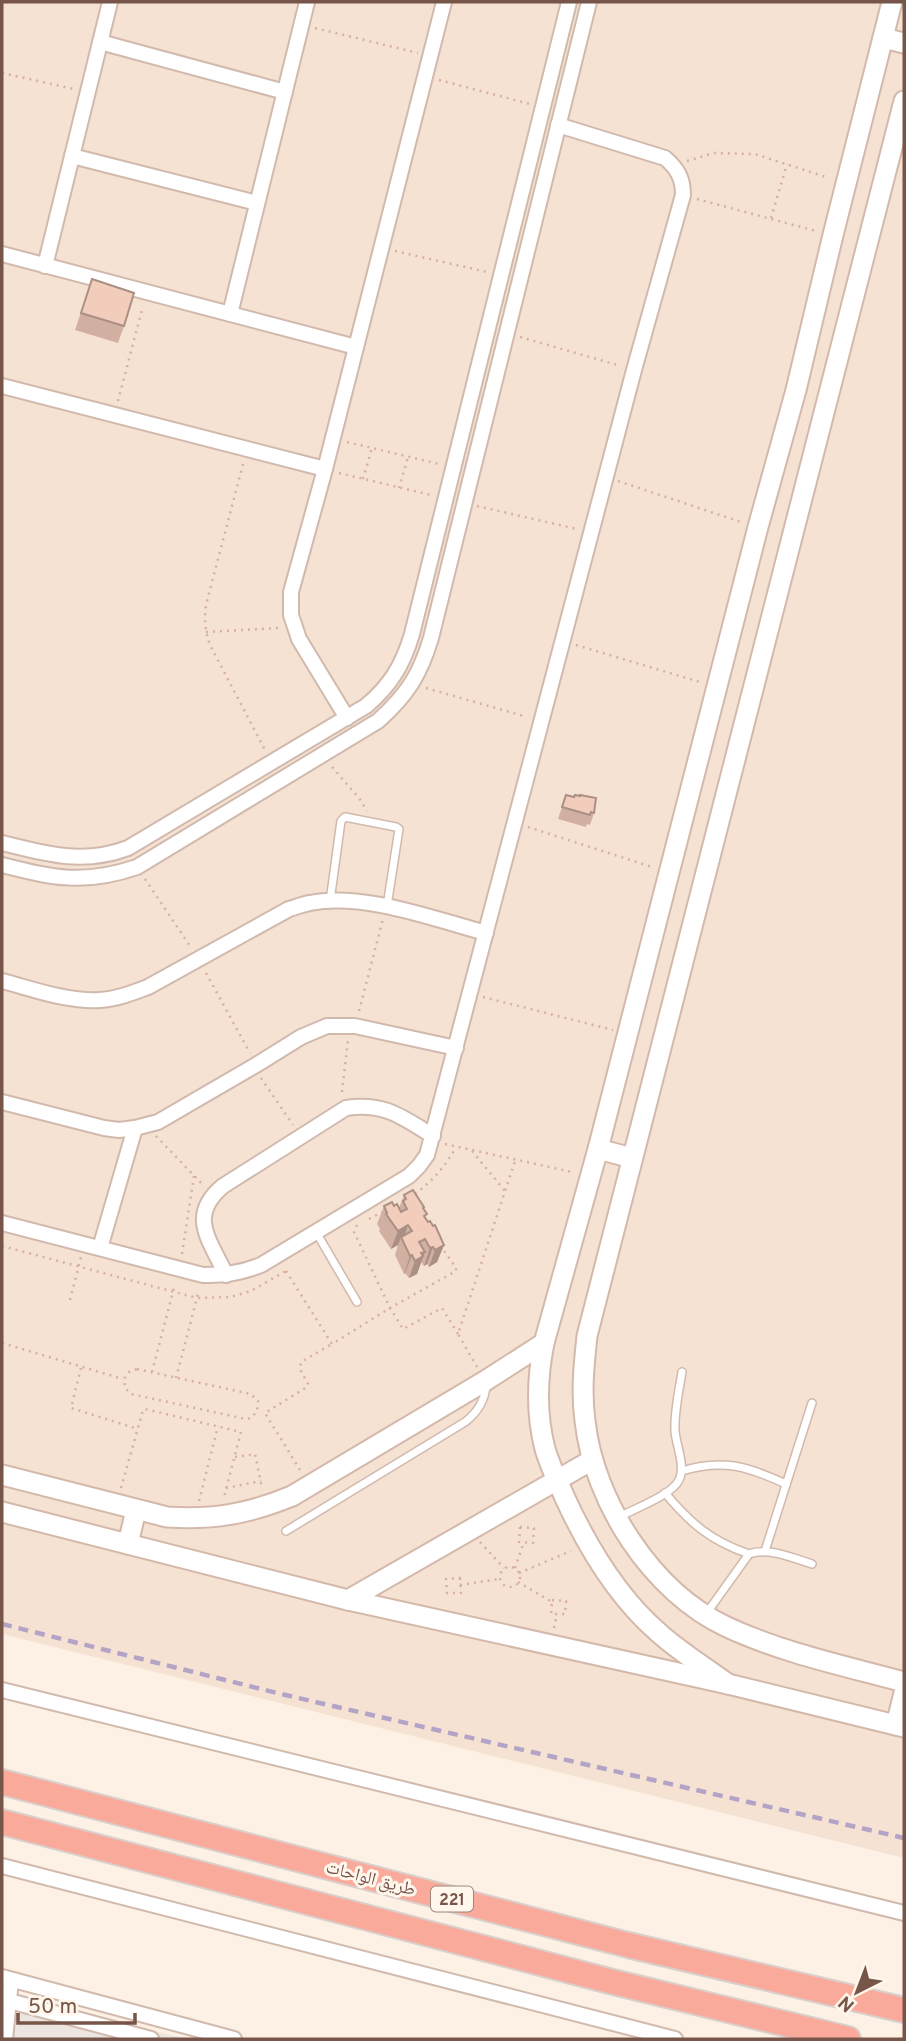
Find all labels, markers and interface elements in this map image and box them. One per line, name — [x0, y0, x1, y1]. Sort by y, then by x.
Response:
street label: طريق الواحات — [323, 1856, 418, 1902]
road number: 221 — [431, 1886, 473, 1912]
north arrow — [822, 1957, 892, 2027]
scale bar — [18, 1982, 135, 2026]
text: N — [834, 1990, 860, 2017]
text: 50 m — [28, 1994, 77, 2021]

